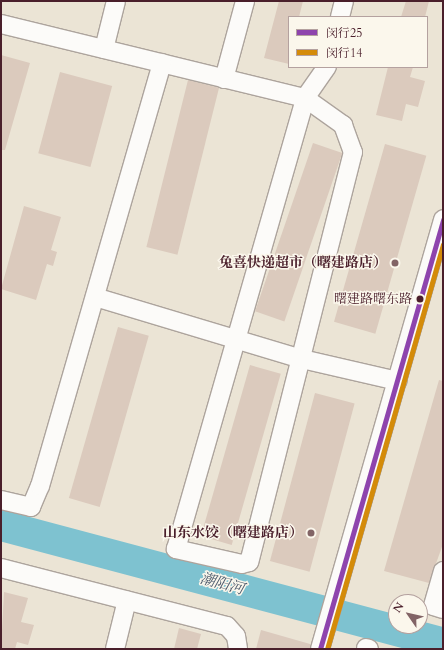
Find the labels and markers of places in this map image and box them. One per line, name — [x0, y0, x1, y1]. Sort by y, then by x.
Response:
place label: 兔喜快递超市（曙建路店） — [219, 255, 387, 271]
marker: 兔喜快递超市（曙建路店） — [390, 258, 400, 268]
place label: 曙建路曙东路 — [334, 291, 412, 307]
marker: 曙建路曙东路 — [415, 294, 425, 304]
place label: 山东水饺（曙建路店） — [163, 525, 303, 541]
marker: 山东水饺（曙建路店） — [306, 528, 316, 538]

